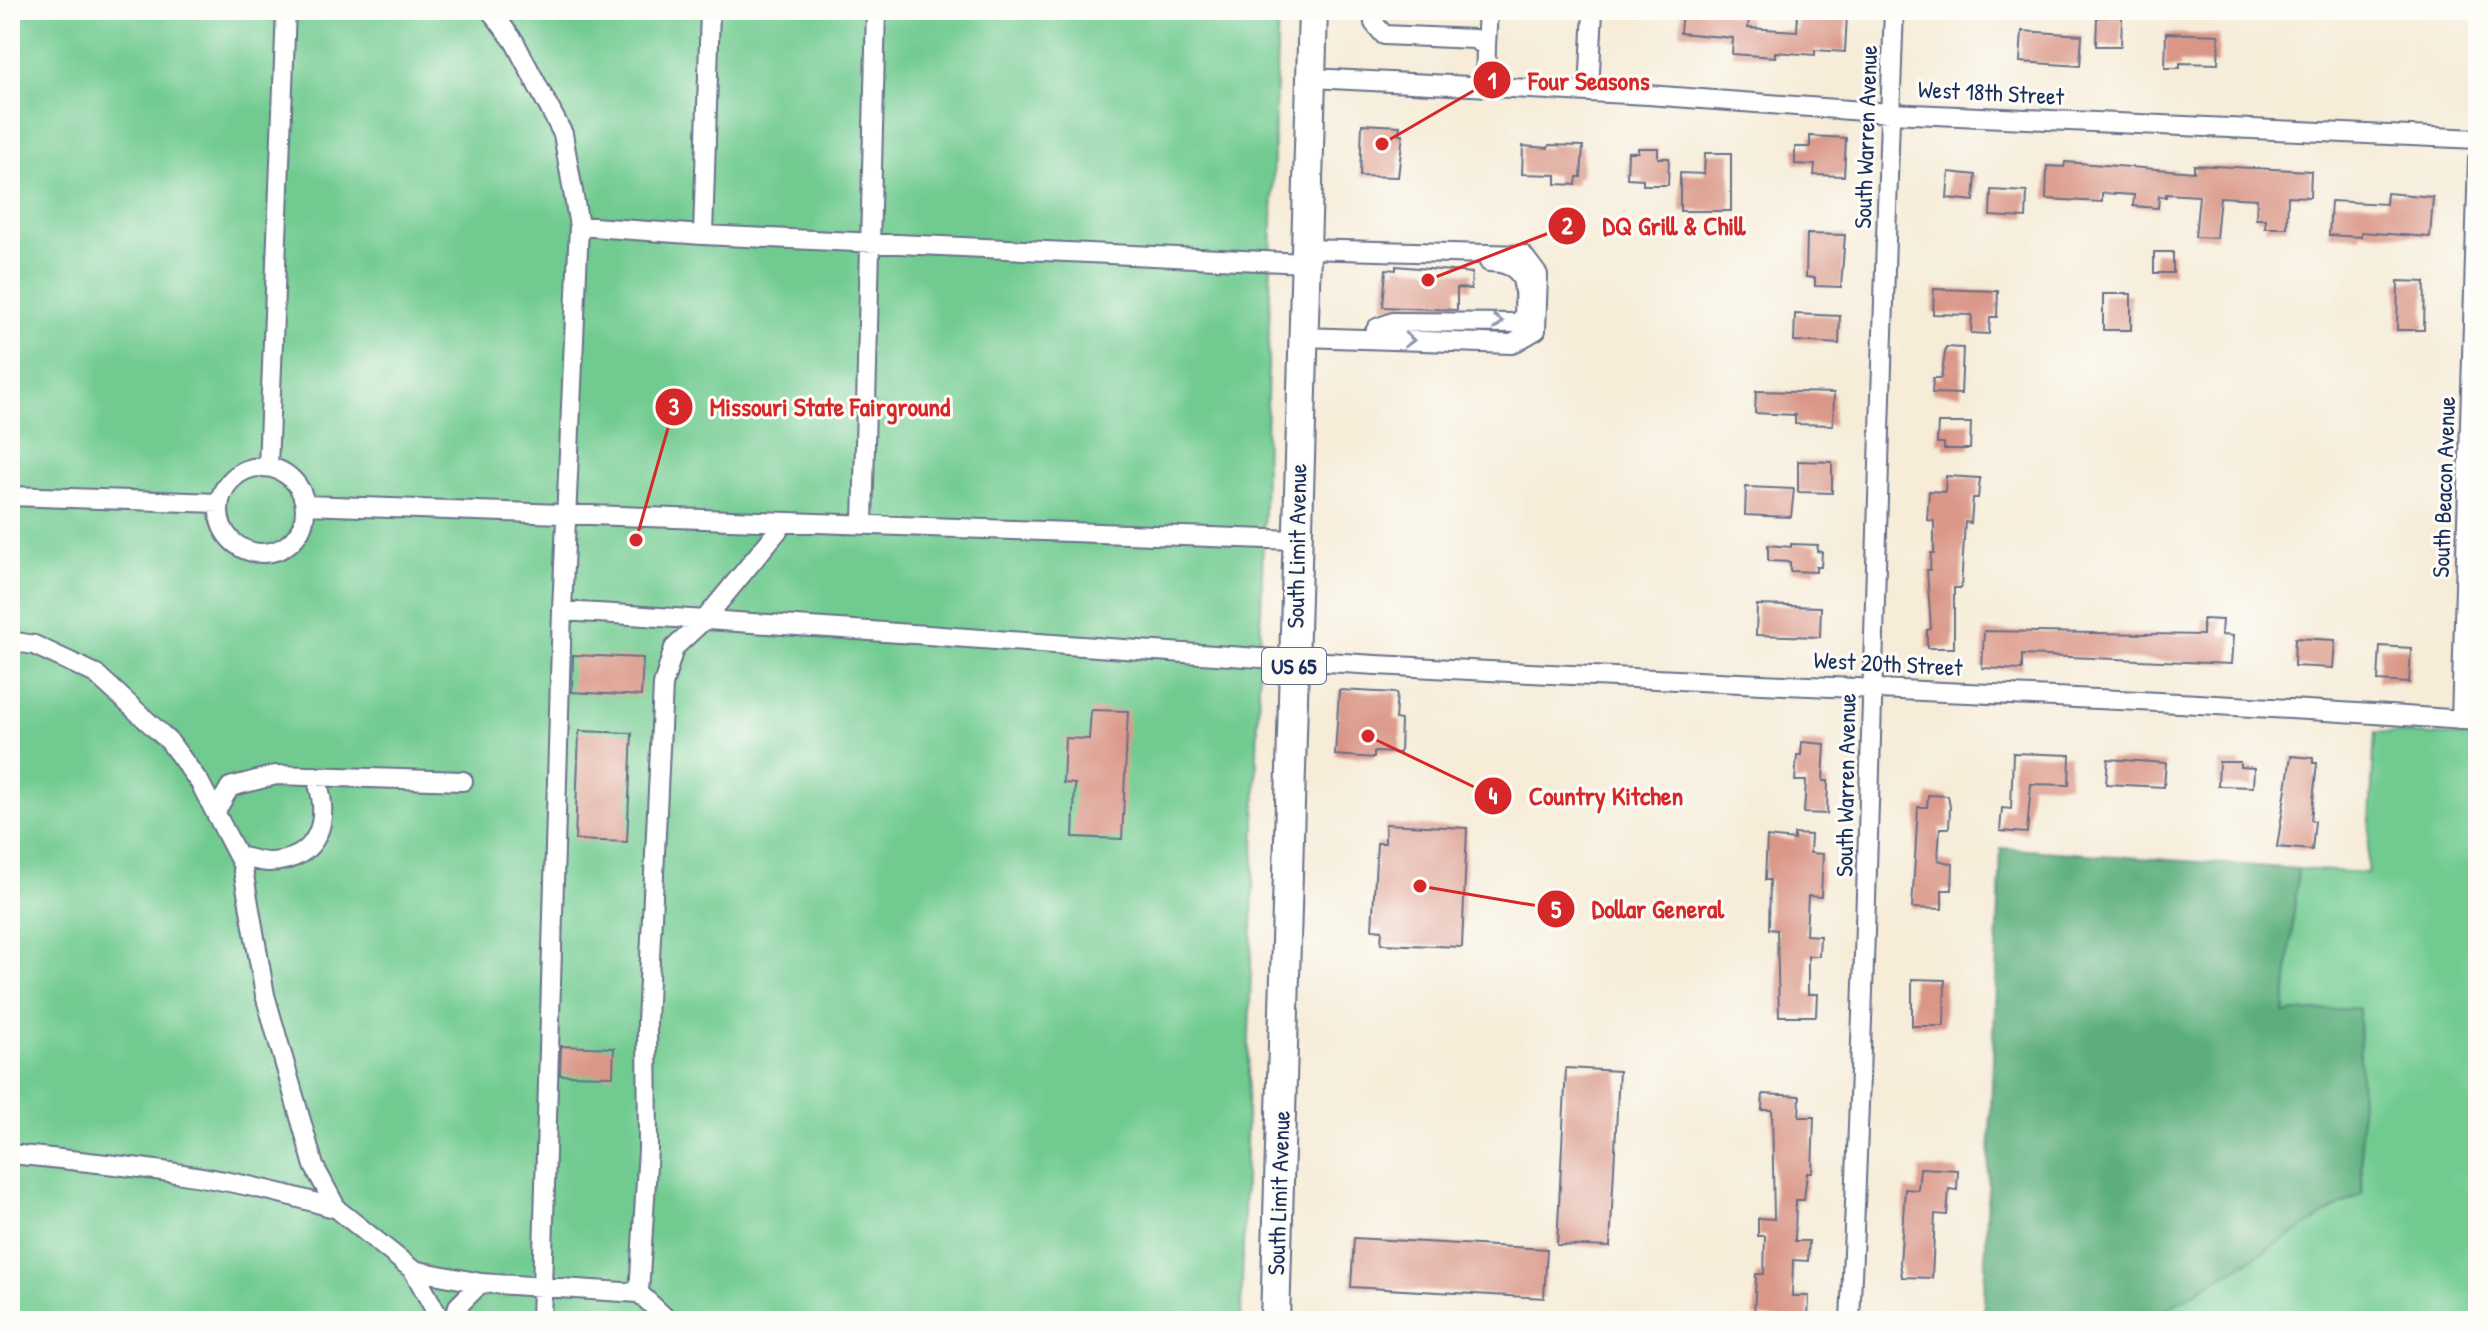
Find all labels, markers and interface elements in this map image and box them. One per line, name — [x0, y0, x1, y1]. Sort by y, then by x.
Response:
street label: South Warren Avenue — [1846, 44, 1884, 229]
callout: Four Seasons — [1472, 55, 1666, 105]
text: Four Seasons — [1527, 63, 1650, 98]
text: 1 — [1488, 64, 1497, 96]
street label: West 18th Street — [1917, 72, 2066, 112]
callout: DQ Grill & Chill — [1547, 201, 1762, 251]
text: DQ Grill & Chill — [1603, 208, 1746, 243]
text: 2 — [1561, 209, 1573, 241]
one-way arrow — [1492, 313, 1505, 331]
one-way arrow — [1403, 332, 1416, 349]
callout: Missouri State Fairground — [654, 382, 966, 432]
text: Missouri State Fairground — [710, 389, 951, 425]
text: 3 — [669, 390, 680, 422]
street label: South Beacon Avenue — [2424, 395, 2462, 578]
street label: South Limit Avenue — [1279, 463, 1313, 629]
street label: West 20th Street — [1813, 643, 1964, 683]
road number: US 65 — [1262, 648, 1326, 684]
street label: South Warren Avenue — [1827, 692, 1863, 877]
callout: Country Kitchen — [1473, 771, 1699, 821]
text: Country Kitchen — [1529, 778, 1683, 814]
text: 4 — [1489, 779, 1498, 811]
callout: Dollar General — [1536, 884, 1741, 934]
text: Dollar General — [1592, 891, 1725, 926]
text: 5 — [1551, 893, 1562, 925]
street label: South Limit Avenue — [1259, 1110, 1297, 1276]

